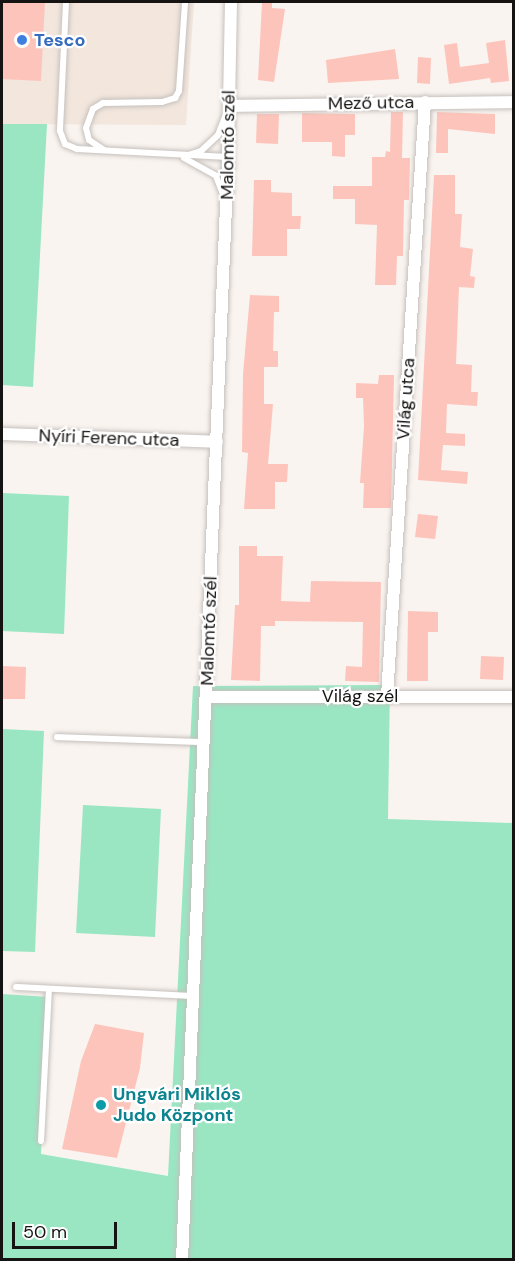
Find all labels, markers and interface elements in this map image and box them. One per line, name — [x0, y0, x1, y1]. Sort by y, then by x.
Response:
place label: Tesco — [34, 29, 85, 51]
marker: Tesco — [15, 33, 29, 47]
street label: Malomtó szél — [216, 90, 240, 200]
street label: Mező utca — [328, 91, 414, 115]
street label: Világ utca — [392, 357, 420, 441]
street label: Nyíri Ferenc utca — [38, 425, 180, 451]
street label: Malomtó szél — [196, 576, 222, 686]
street label: Világ szél — [322, 685, 398, 707]
place label: Ungvári Miklós Judo Központ — [113, 1084, 241, 1126]
marker: Ungvári Miklós Judo Központ — [94, 1098, 108, 1112]
scale bar — [15, 1210, 120, 1248]
text: 50 m — [23, 1220, 67, 1244]

